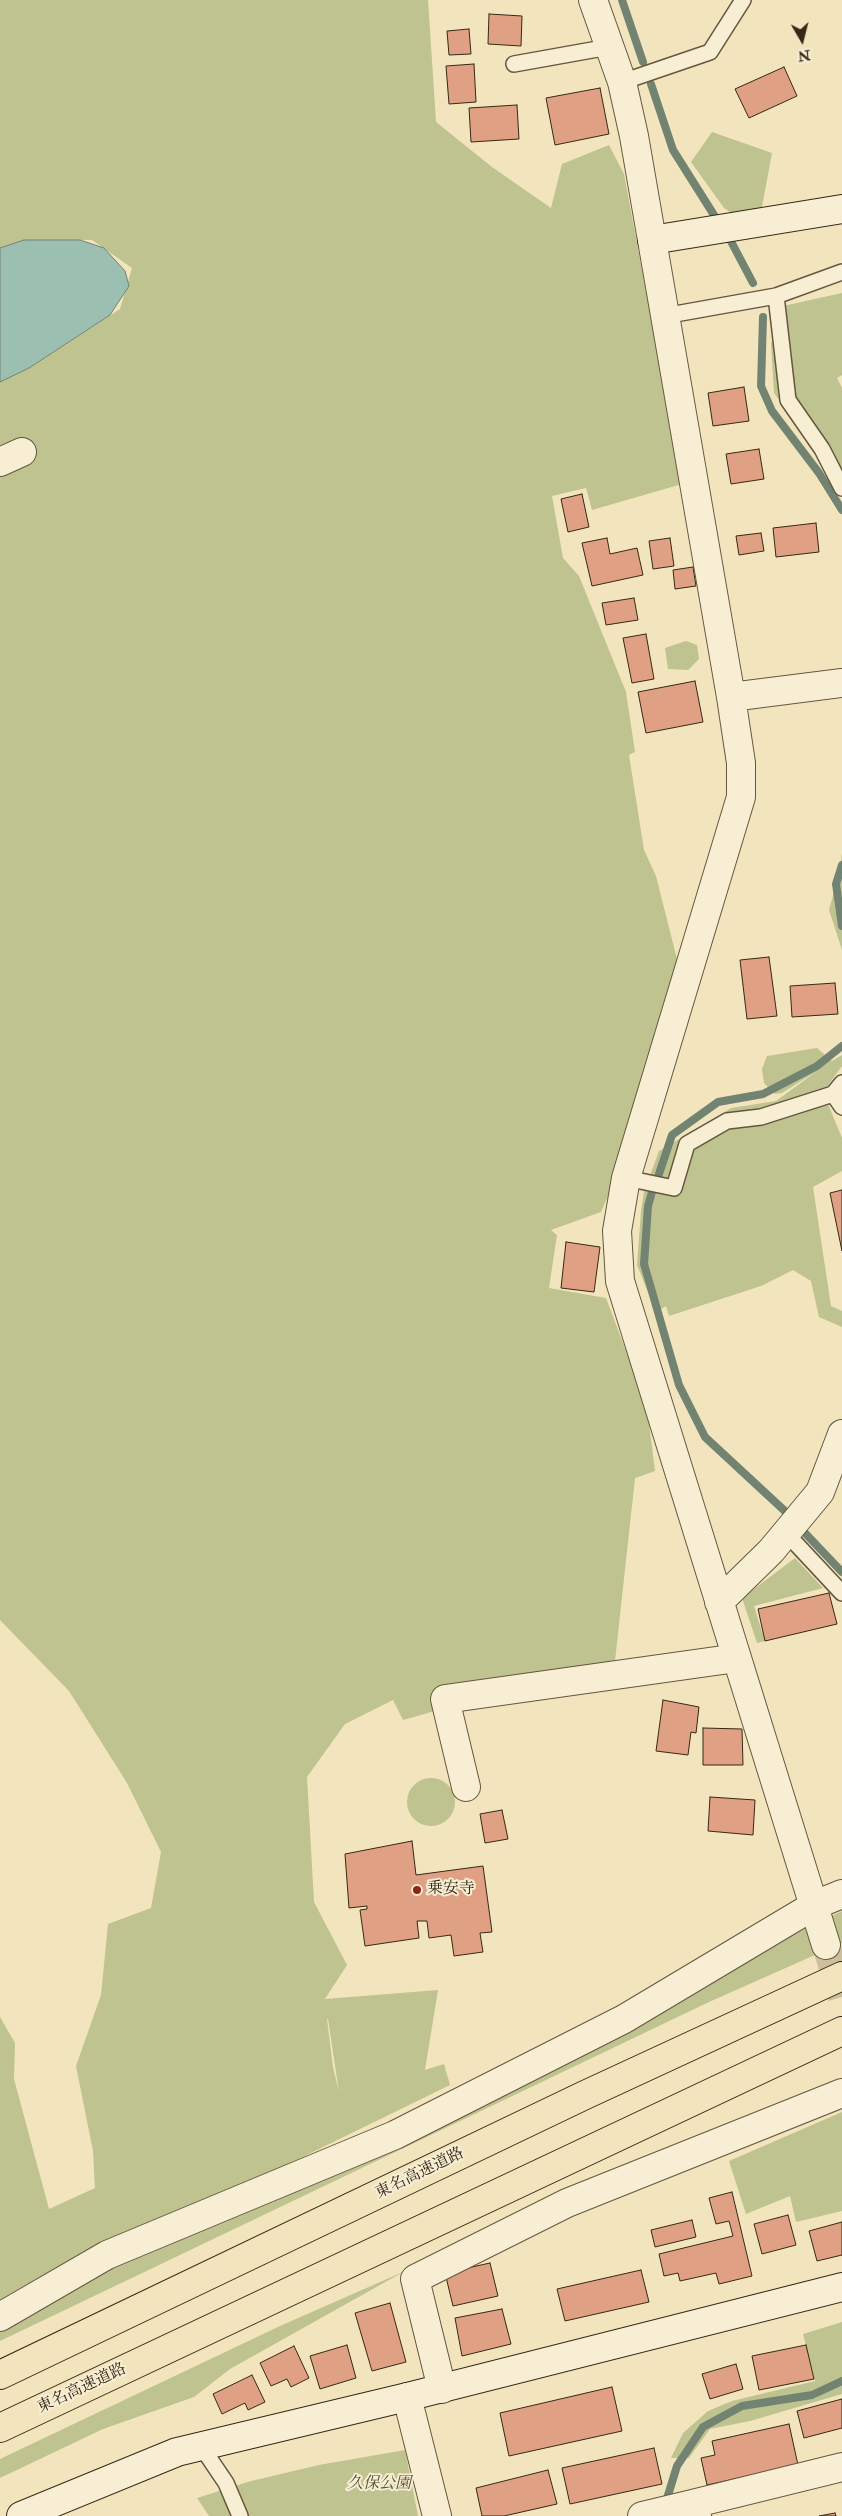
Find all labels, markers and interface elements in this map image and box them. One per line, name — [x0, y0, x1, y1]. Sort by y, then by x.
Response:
north arrow — [777, 15, 827, 65]
text: N — [797, 46, 812, 65]
place label: 乗安寺 — [427, 1880, 475, 1900]
marker: 乗安寺 — [411, 1884, 423, 1896]
street label: 東名高速道路 — [373, 2144, 467, 2204]
street label: 東名高速道路 — [34, 2360, 130, 2418]
park label: 久保公園 — [347, 2475, 411, 2495]

